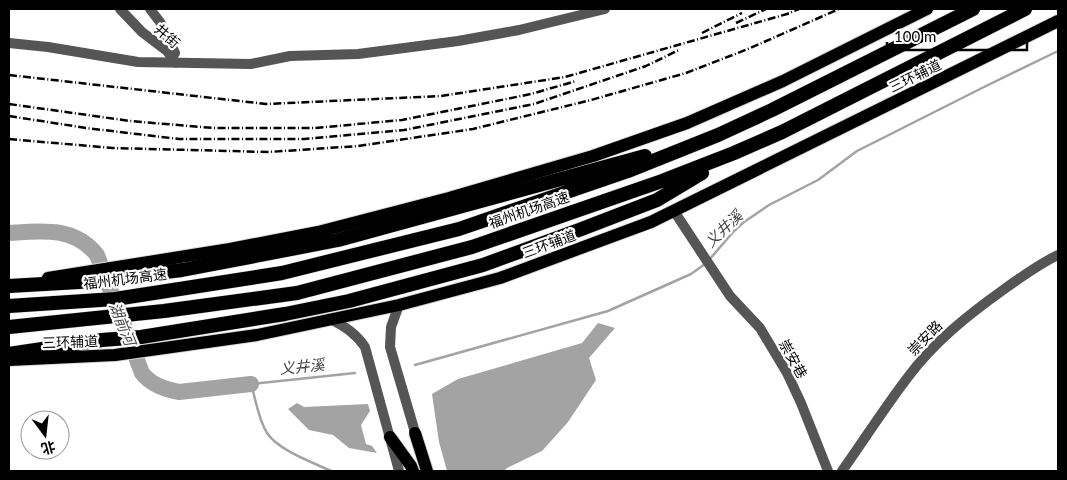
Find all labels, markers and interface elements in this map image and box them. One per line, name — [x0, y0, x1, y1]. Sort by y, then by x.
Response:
street label: 井街 — [151, 20, 183, 51]
scale bar — [887, 20, 1027, 52]
text: 100 m — [894, 27, 936, 45]
street label: 三环辅道 — [886, 56, 944, 95]
street label: 福州机场高速 — [486, 188, 571, 231]
water label: 义井溪 — [701, 205, 747, 250]
street label: 三环辅道 — [520, 226, 578, 261]
street label: 福州机场高速 — [82, 265, 168, 292]
water label: 湖前河 — [106, 299, 141, 351]
street label: 崇安路 — [904, 317, 945, 359]
street label: 三环辅道 — [42, 332, 98, 351]
street label: 崇安巷 — [776, 336, 811, 381]
water label: 义井溪 — [279, 354, 327, 377]
north arrow — [20, 410, 70, 460]
text: 北 — [40, 438, 57, 458]

